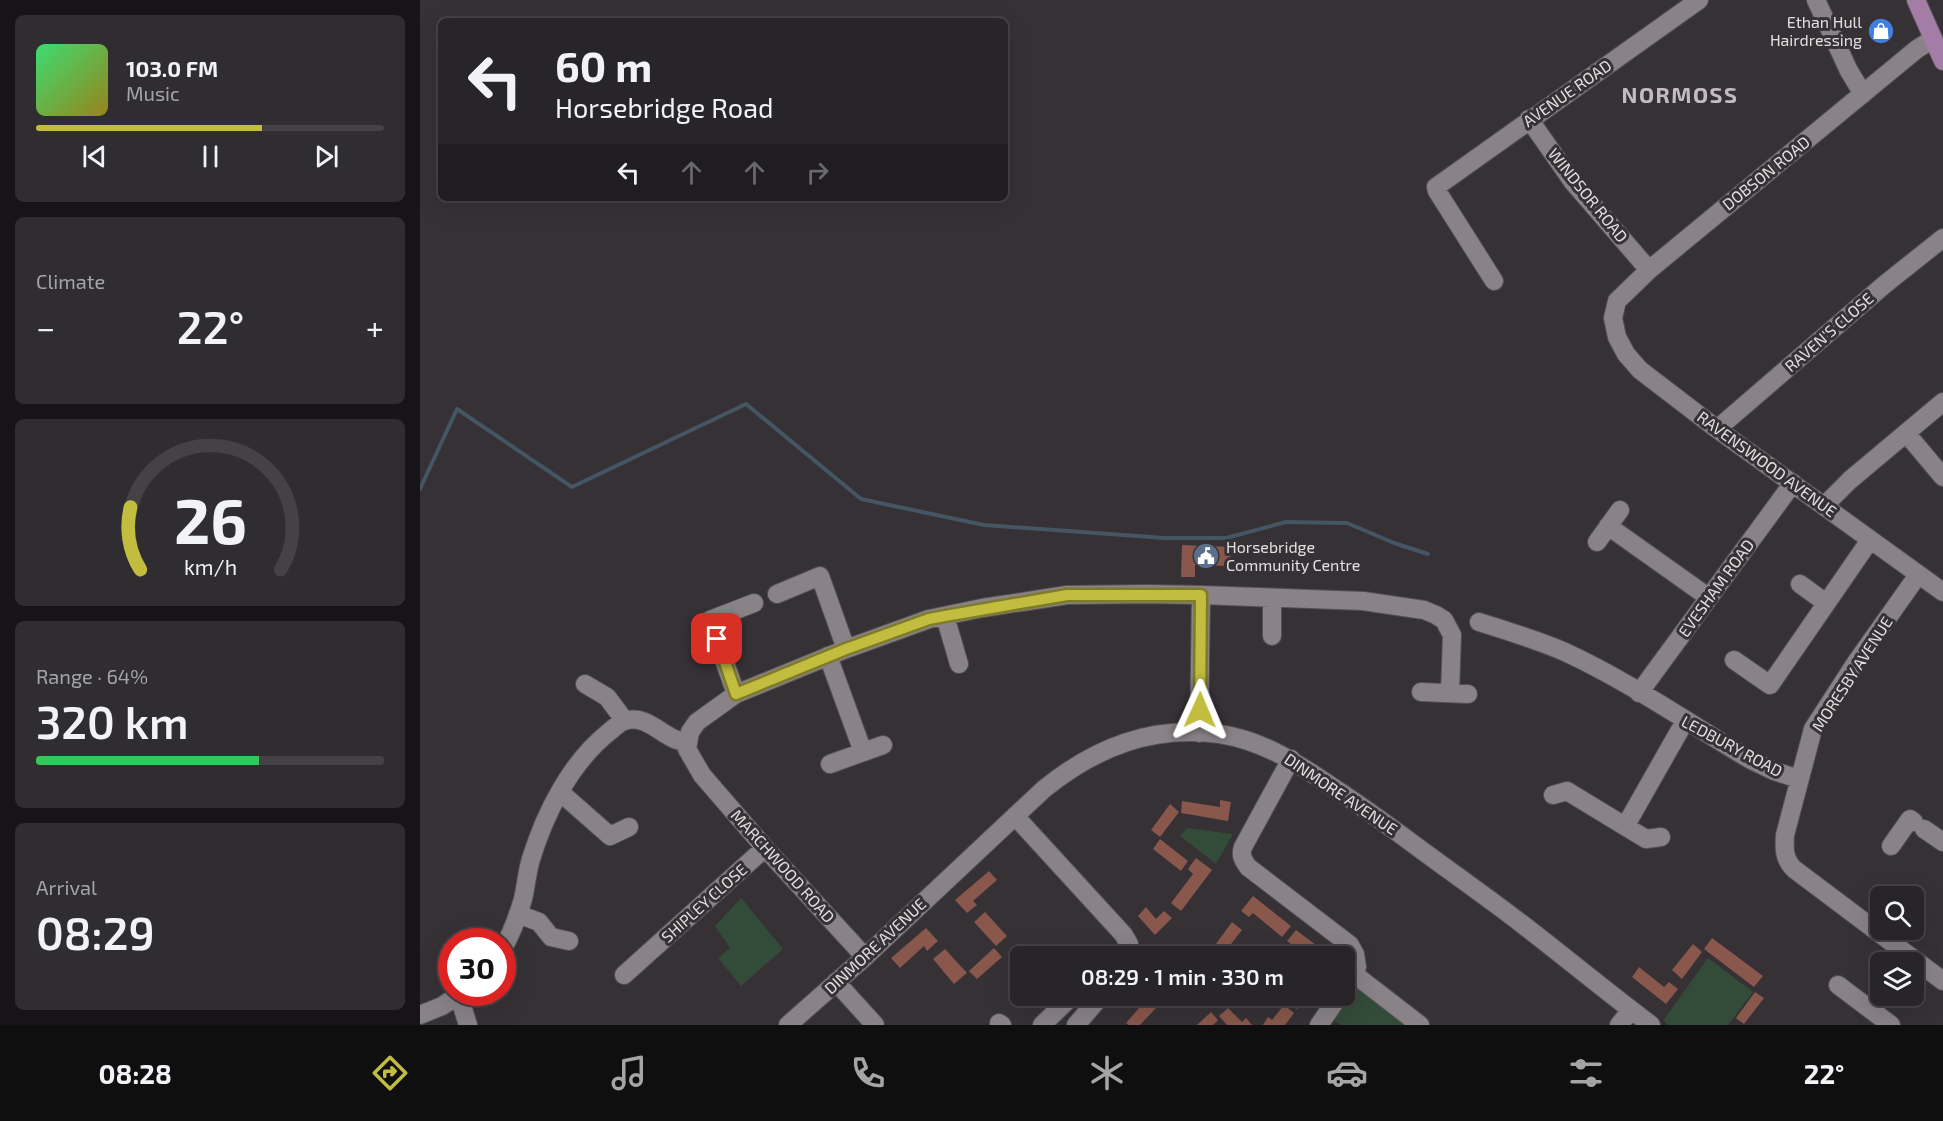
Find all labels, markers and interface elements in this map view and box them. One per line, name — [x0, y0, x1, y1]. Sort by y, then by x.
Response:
place label: Ethan Hull Hairdressing — [1770, 12, 1862, 49]
shop icon: Ethan Hull Hairdressing — [1866, 16, 1896, 46]
text: 60 m — [555, 40, 652, 90]
icon: left — [456, 42, 534, 120]
text: 103.0 FM — [126, 55, 218, 81]
street label: AVENUE ROAD — [1519, 55, 1615, 130]
text: Music — [126, 81, 180, 105]
district label: NORMOSS — [1622, 81, 1738, 107]
text: Horsebridge Road — [555, 91, 773, 123]
street label: DOBSON ROAD — [1718, 132, 1813, 214]
icon: previous — [78, 140, 111, 173]
icon: pause — [194, 140, 227, 173]
icon: next — [310, 140, 343, 173]
street label: WINDSOR ROAD — [1545, 144, 1632, 246]
icon: left — [612, 156, 645, 189]
icon: ahead — [675, 156, 708, 189]
icon: ahead — [738, 156, 771, 189]
icon: right — [801, 156, 834, 189]
text: Climate — [36, 269, 105, 293]
street label: RAVEN'S CLOSE — [1781, 288, 1877, 375]
text: 22° — [177, 299, 244, 353]
text: − — [36, 307, 55, 347]
text: + — [366, 307, 384, 347]
street label: RAVENSWOOD AVENUE — [1694, 407, 1841, 521]
text: 26 — [173, 482, 247, 557]
street label: EVESHAM ROAD — [1674, 535, 1757, 640]
place label: Horsebridge Community Centre — [1226, 537, 1360, 574]
public building icon: Horsebridge Community Centre — [1191, 541, 1221, 571]
text: km/h — [183, 554, 237, 579]
pin — [691, 613, 742, 664]
street label: MORESBY AVENUE — [1807, 613, 1896, 735]
icon: arrive — [700, 622, 733, 655]
text: Range · 64% — [36, 664, 148, 688]
position arrow — [1168, 678, 1232, 742]
text: 320 km — [36, 694, 189, 748]
street label: LEDBURY ROAD — [1679, 711, 1786, 780]
street label: DINMORE AVENUE — [1281, 749, 1401, 838]
street label: MARCHWOOD ROAD — [728, 805, 839, 926]
street label: SHIPLEY CLOSE — [657, 859, 750, 946]
text: Arrival — [36, 875, 97, 899]
map controls — [1870, 886, 1924, 1006]
button: search — [1870, 886, 1924, 940]
street label: DINMORE AVENUE — [820, 894, 929, 998]
text: 08:29 — [36, 905, 155, 959]
speed limit sign: 30 — [438, 928, 516, 1006]
button: layers — [1870, 952, 1924, 1006]
text: 08:29 · 1 min · 330 m — [1081, 963, 1284, 989]
icon: directions — [369, 1052, 411, 1094]
icon: music — [608, 1052, 650, 1094]
icon: phone — [847, 1052, 889, 1094]
icon: climate — [1086, 1052, 1128, 1094]
icon: car — [1326, 1052, 1368, 1094]
icon: filters — [1565, 1052, 1607, 1094]
text: 08:28 — [99, 1057, 172, 1089]
text: 22° — [1804, 1057, 1844, 1089]

